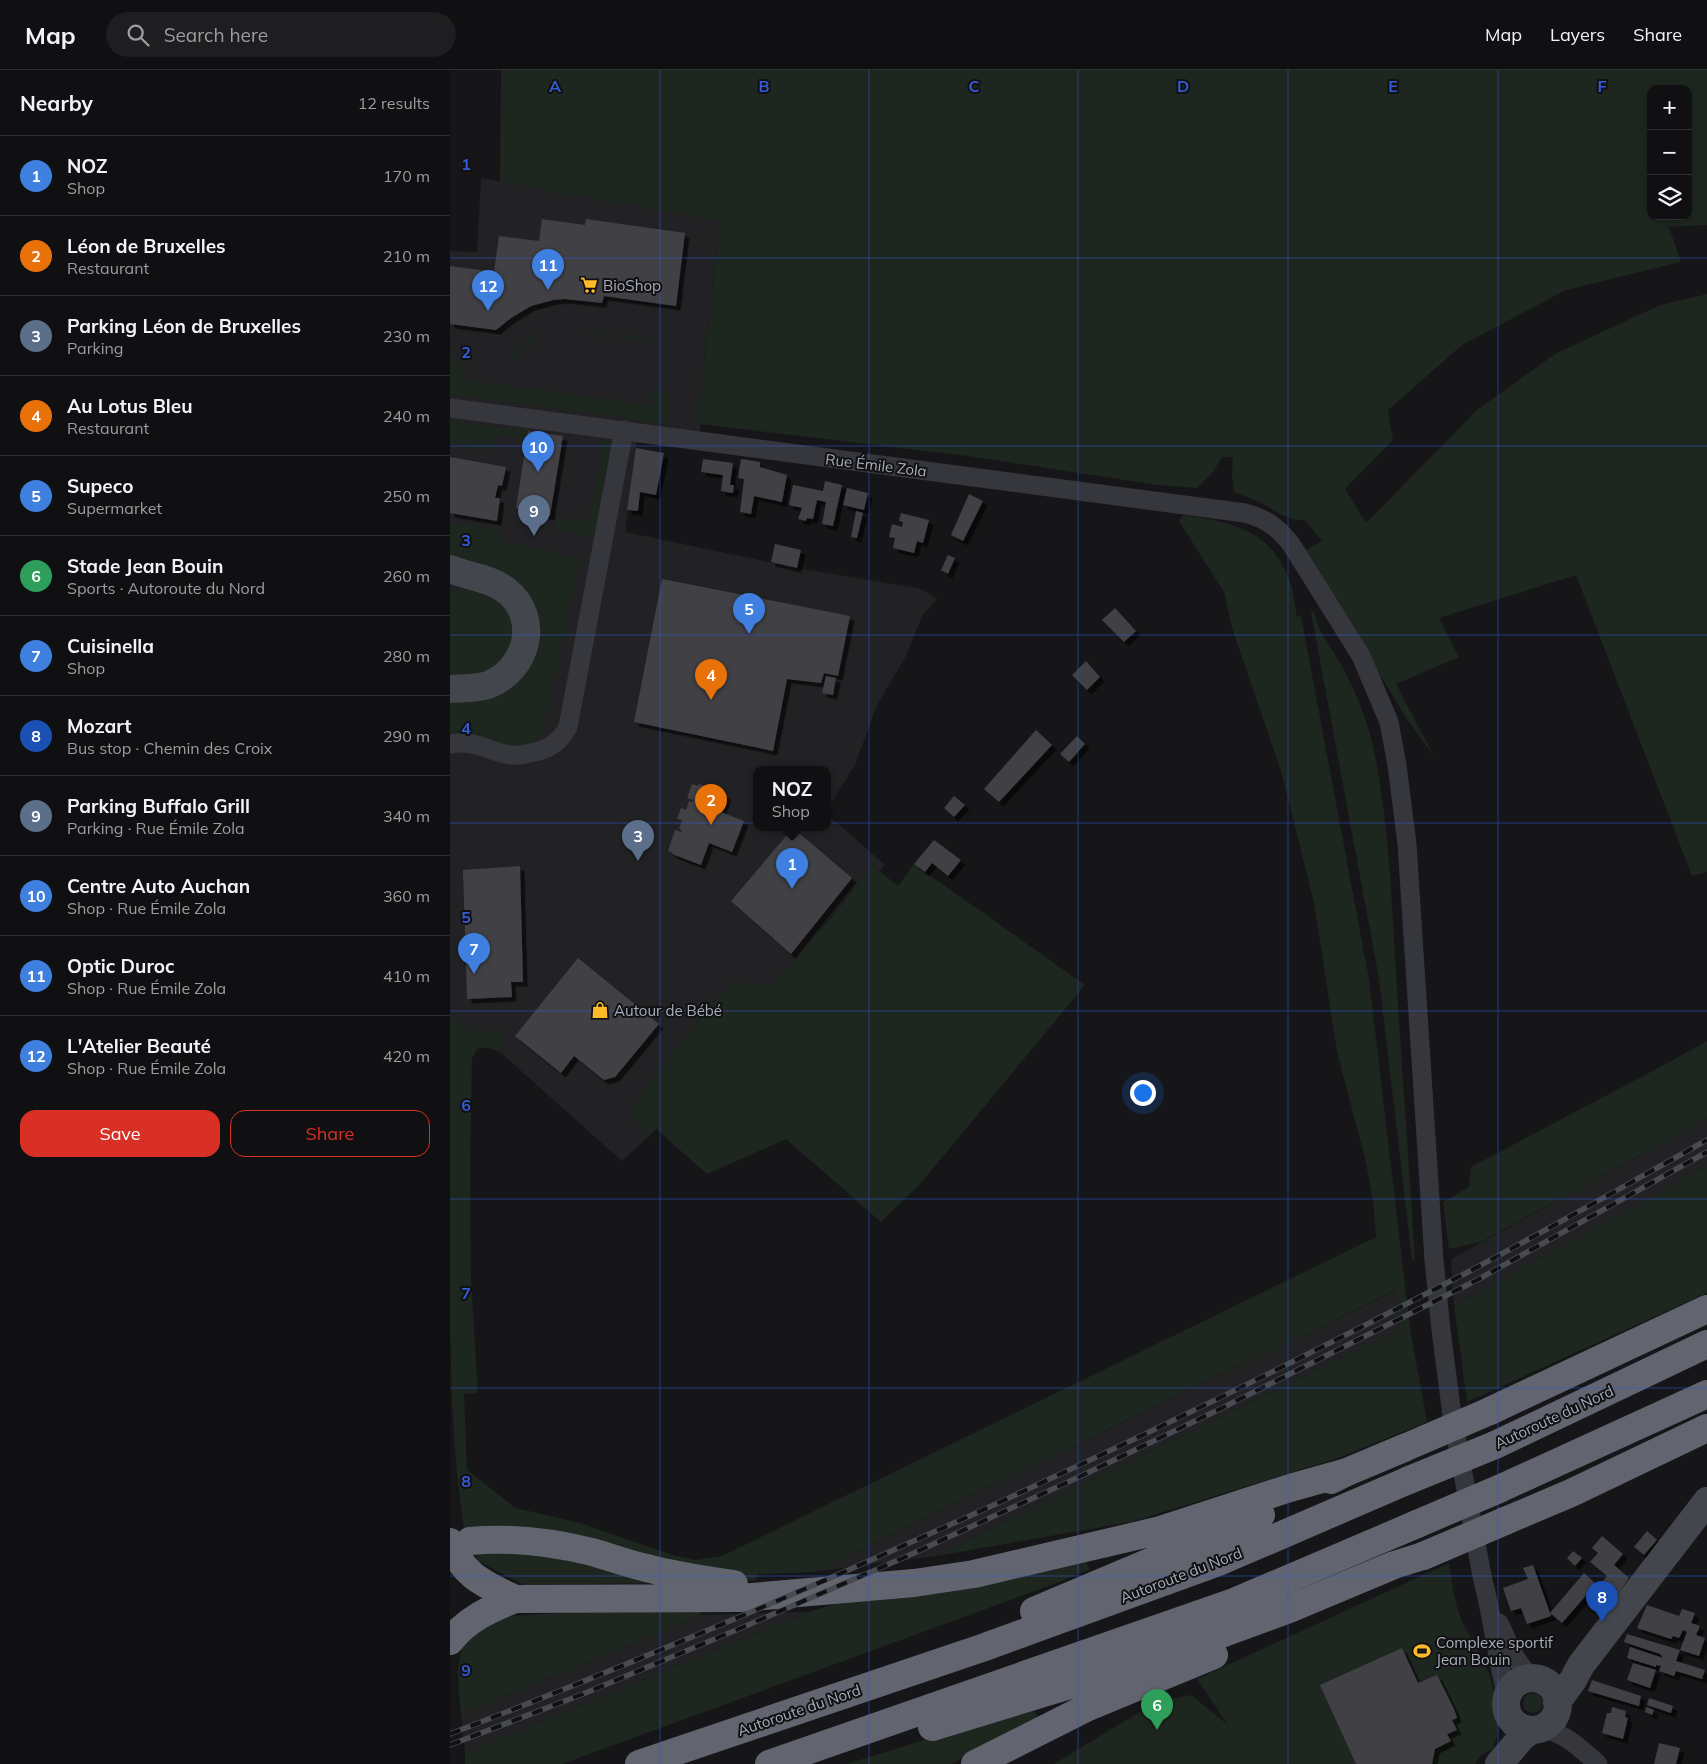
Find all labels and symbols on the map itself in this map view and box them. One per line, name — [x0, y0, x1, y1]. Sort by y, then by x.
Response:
text: A — [549, 76, 561, 96]
text: B — [758, 76, 770, 96]
text: C — [969, 76, 980, 96]
text: D — [1177, 76, 1189, 96]
text: E — [1388, 76, 1398, 96]
text: F — [1597, 76, 1607, 96]
text: 1 — [461, 154, 471, 174]
pin: 11 — [532, 249, 564, 290]
pin: 12 — [472, 270, 504, 311]
supermarket icon: BioShop — [579, 275, 599, 295]
place label: BioShop — [603, 276, 661, 295]
text: 2 — [461, 342, 471, 362]
pin: 10 — [522, 431, 554, 472]
street label: Rue Émile Zola — [824, 449, 928, 481]
pin: 9 — [518, 495, 550, 536]
text: 3 — [461, 530, 471, 550]
pin: 5 — [733, 593, 765, 634]
pin: 4 — [695, 659, 727, 700]
text: 4 — [461, 718, 471, 738]
pin: 2 — [695, 784, 727, 825]
pin: 3 — [622, 820, 654, 861]
pin: 1 — [776, 848, 808, 889]
text: 5 — [461, 907, 471, 927]
pin: 7 — [458, 933, 490, 974]
shop icon: Autour de Bébé — [590, 1000, 610, 1020]
place label: Autour de Bébé — [614, 1001, 722, 1020]
your location — [1130, 1080, 1156, 1106]
text: 6 — [461, 1095, 471, 1115]
text: 7 — [461, 1283, 471, 1303]
street label: Autoroute du Nord — [1492, 1381, 1616, 1453]
text: 8 — [461, 1471, 471, 1491]
street label: Autoroute du Nord — [1117, 1543, 1245, 1607]
pin: 8 — [1586, 1581, 1618, 1622]
place label: Complexe sportif Jean Bouin — [1436, 1633, 1554, 1669]
sports icon: Complexe sportif Jean Bouin — [1412, 1641, 1432, 1661]
text: 9 — [461, 1660, 471, 1680]
street label: Autoroute du Nord — [735, 1680, 863, 1740]
pin: 6 — [1141, 1689, 1173, 1730]

